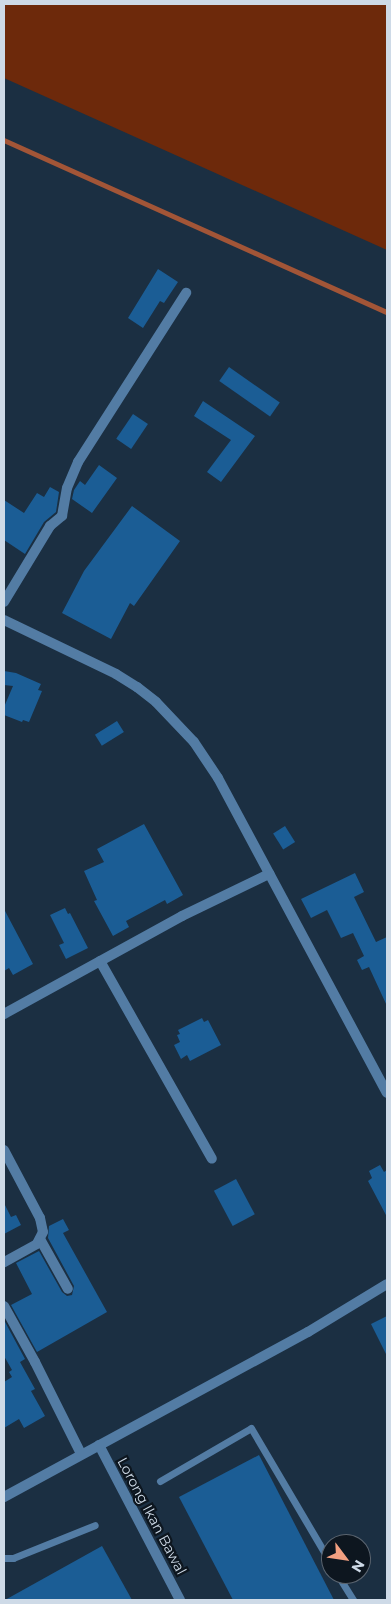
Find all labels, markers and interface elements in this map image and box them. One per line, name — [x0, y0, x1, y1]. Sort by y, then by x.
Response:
street label: Lorong Ikan Bawal — [114, 1454, 190, 1578]
north arrow — [321, 1534, 371, 1584]
text: N — [347, 1557, 369, 1576]

